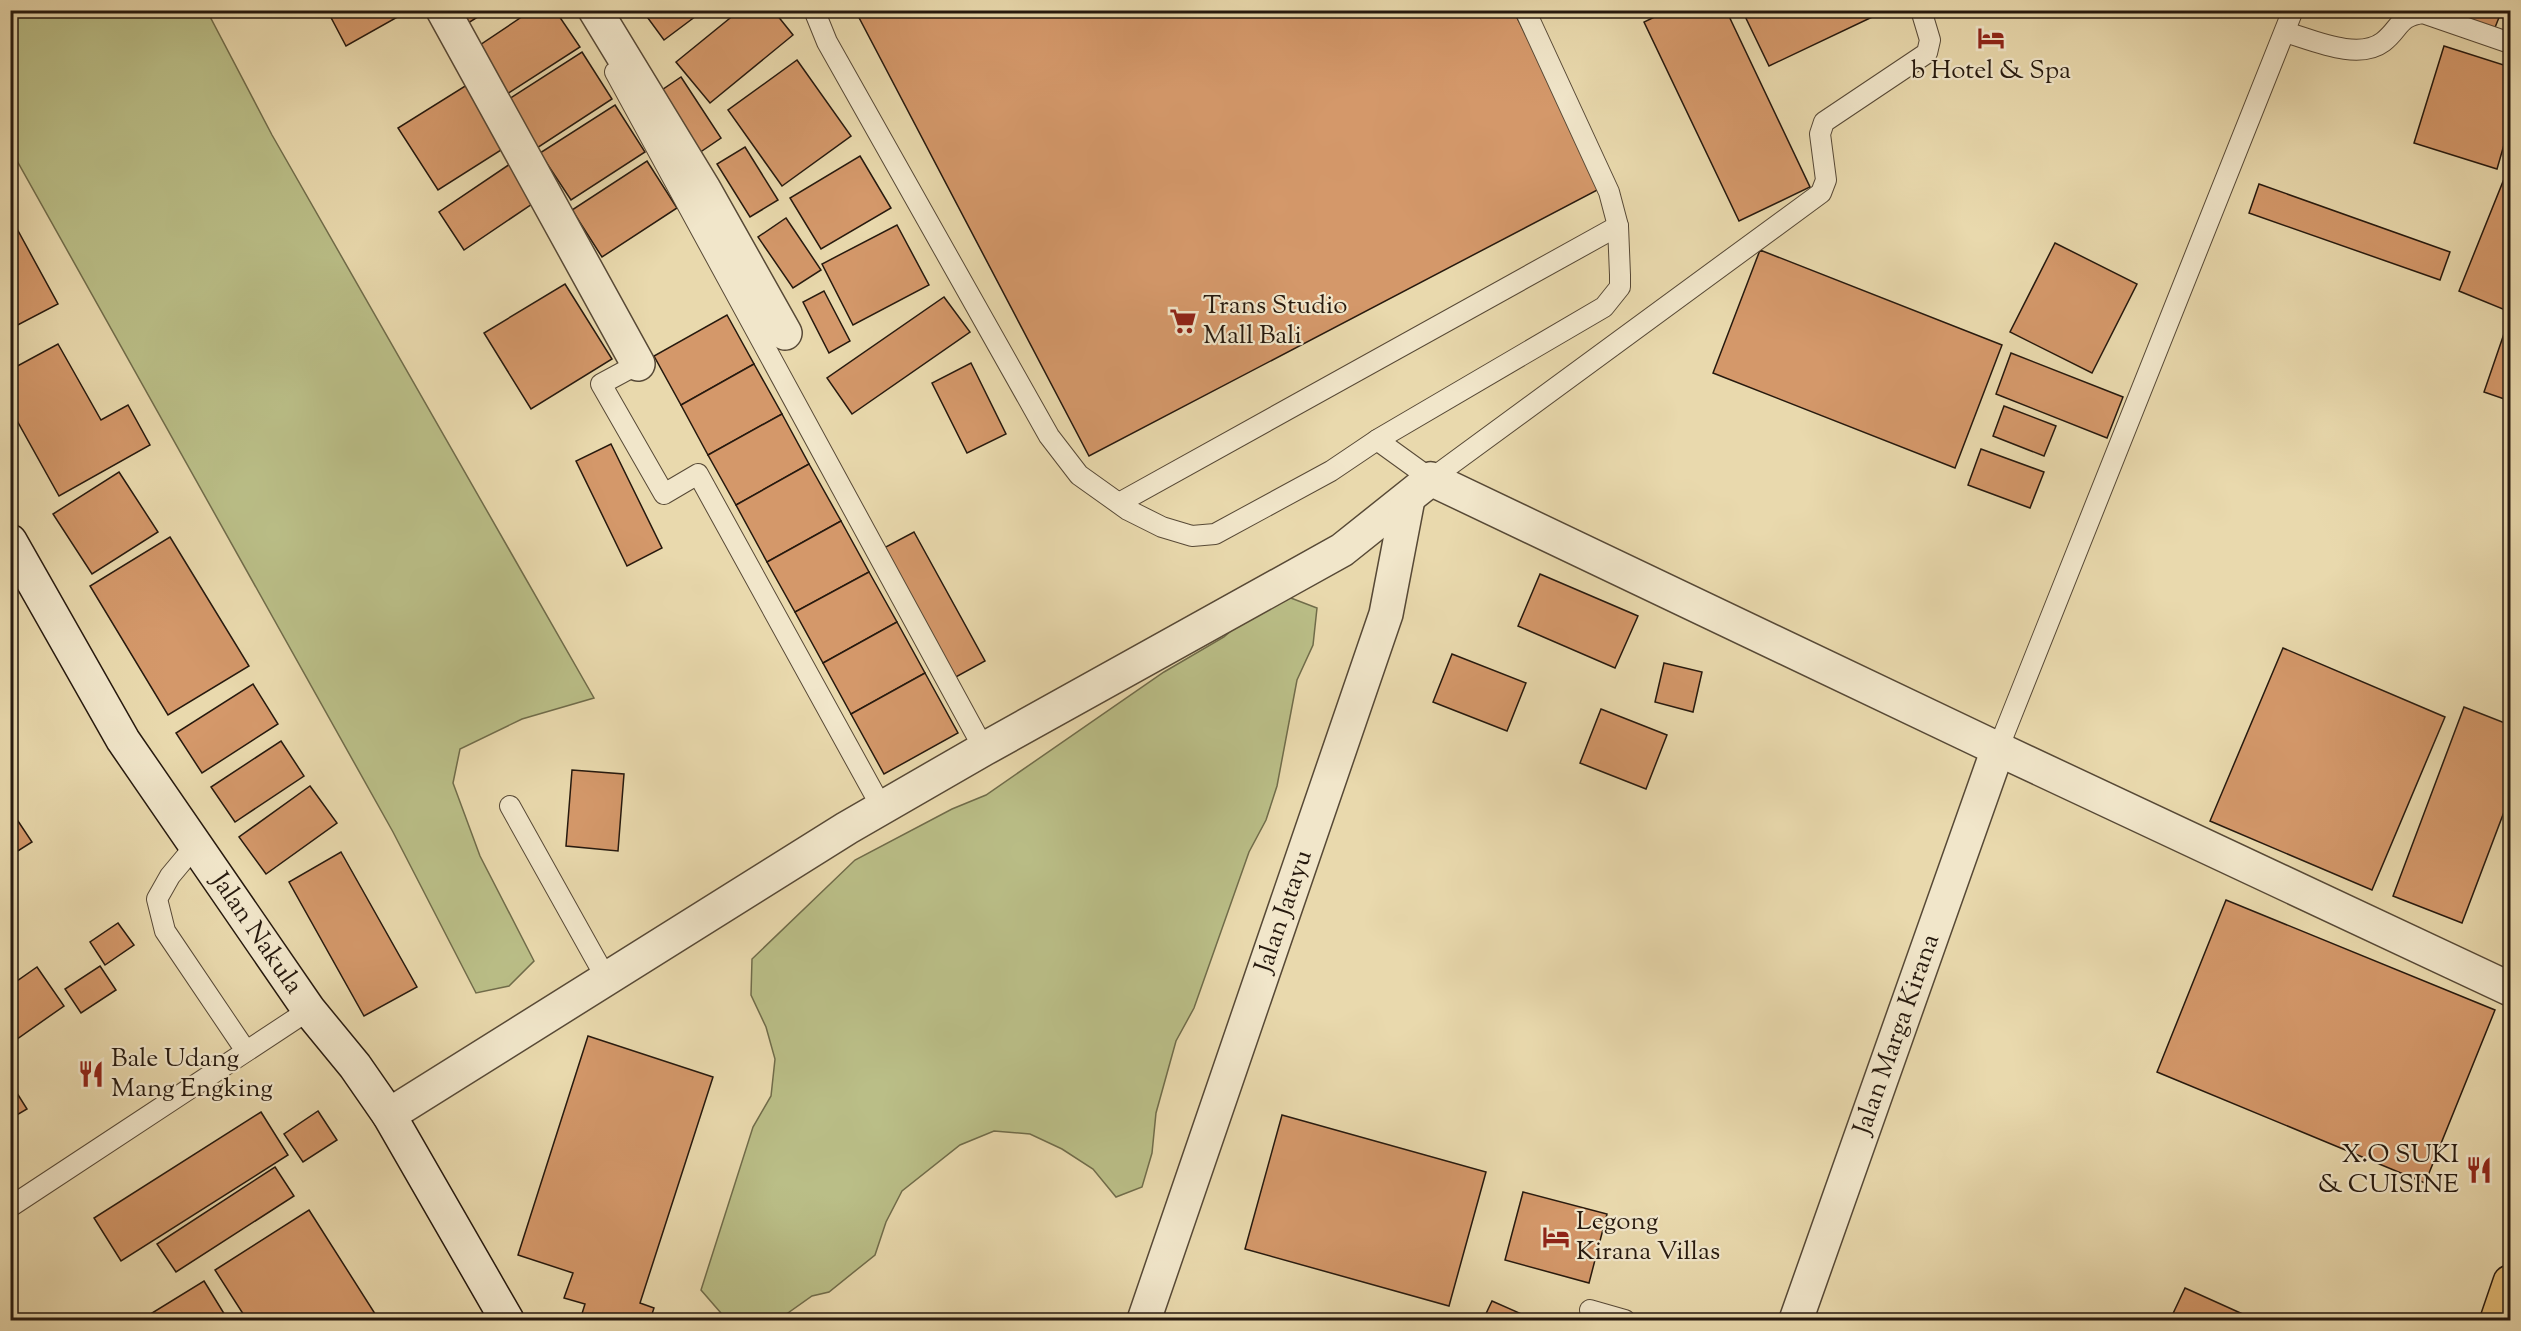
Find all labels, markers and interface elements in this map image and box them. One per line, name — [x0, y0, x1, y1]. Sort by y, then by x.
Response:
hotel icon: b Hotel & Spa — [1976, 23, 2006, 53]
place label: b Hotel & Spa — [1911, 53, 2071, 90]
place label: Trans Studio Mall Bali — [1203, 288, 1347, 355]
supermarket icon: Trans Studio Mall Bali — [1168, 306, 1198, 336]
street label: Jalan Jatayu — [1245, 845, 1322, 980]
street label: Jalan Nakula — [200, 864, 311, 1002]
street label: Jalan Marga Kirana — [1844, 929, 1950, 1142]
place label: Bale Udang Mang Engking — [111, 1041, 273, 1108]
restaurant icon: Bale Udang Mang Engking — [76, 1059, 106, 1089]
place label: X.O SUKI & CUISINE — [2318, 1137, 2459, 1204]
restaurant icon: X.O SUKI & CUISINE — [2464, 1155, 2494, 1185]
place label: Legong Kirana Villas — [1576, 1204, 1720, 1271]
hotel icon: Legong Kirana Villas — [1541, 1222, 1571, 1252]

